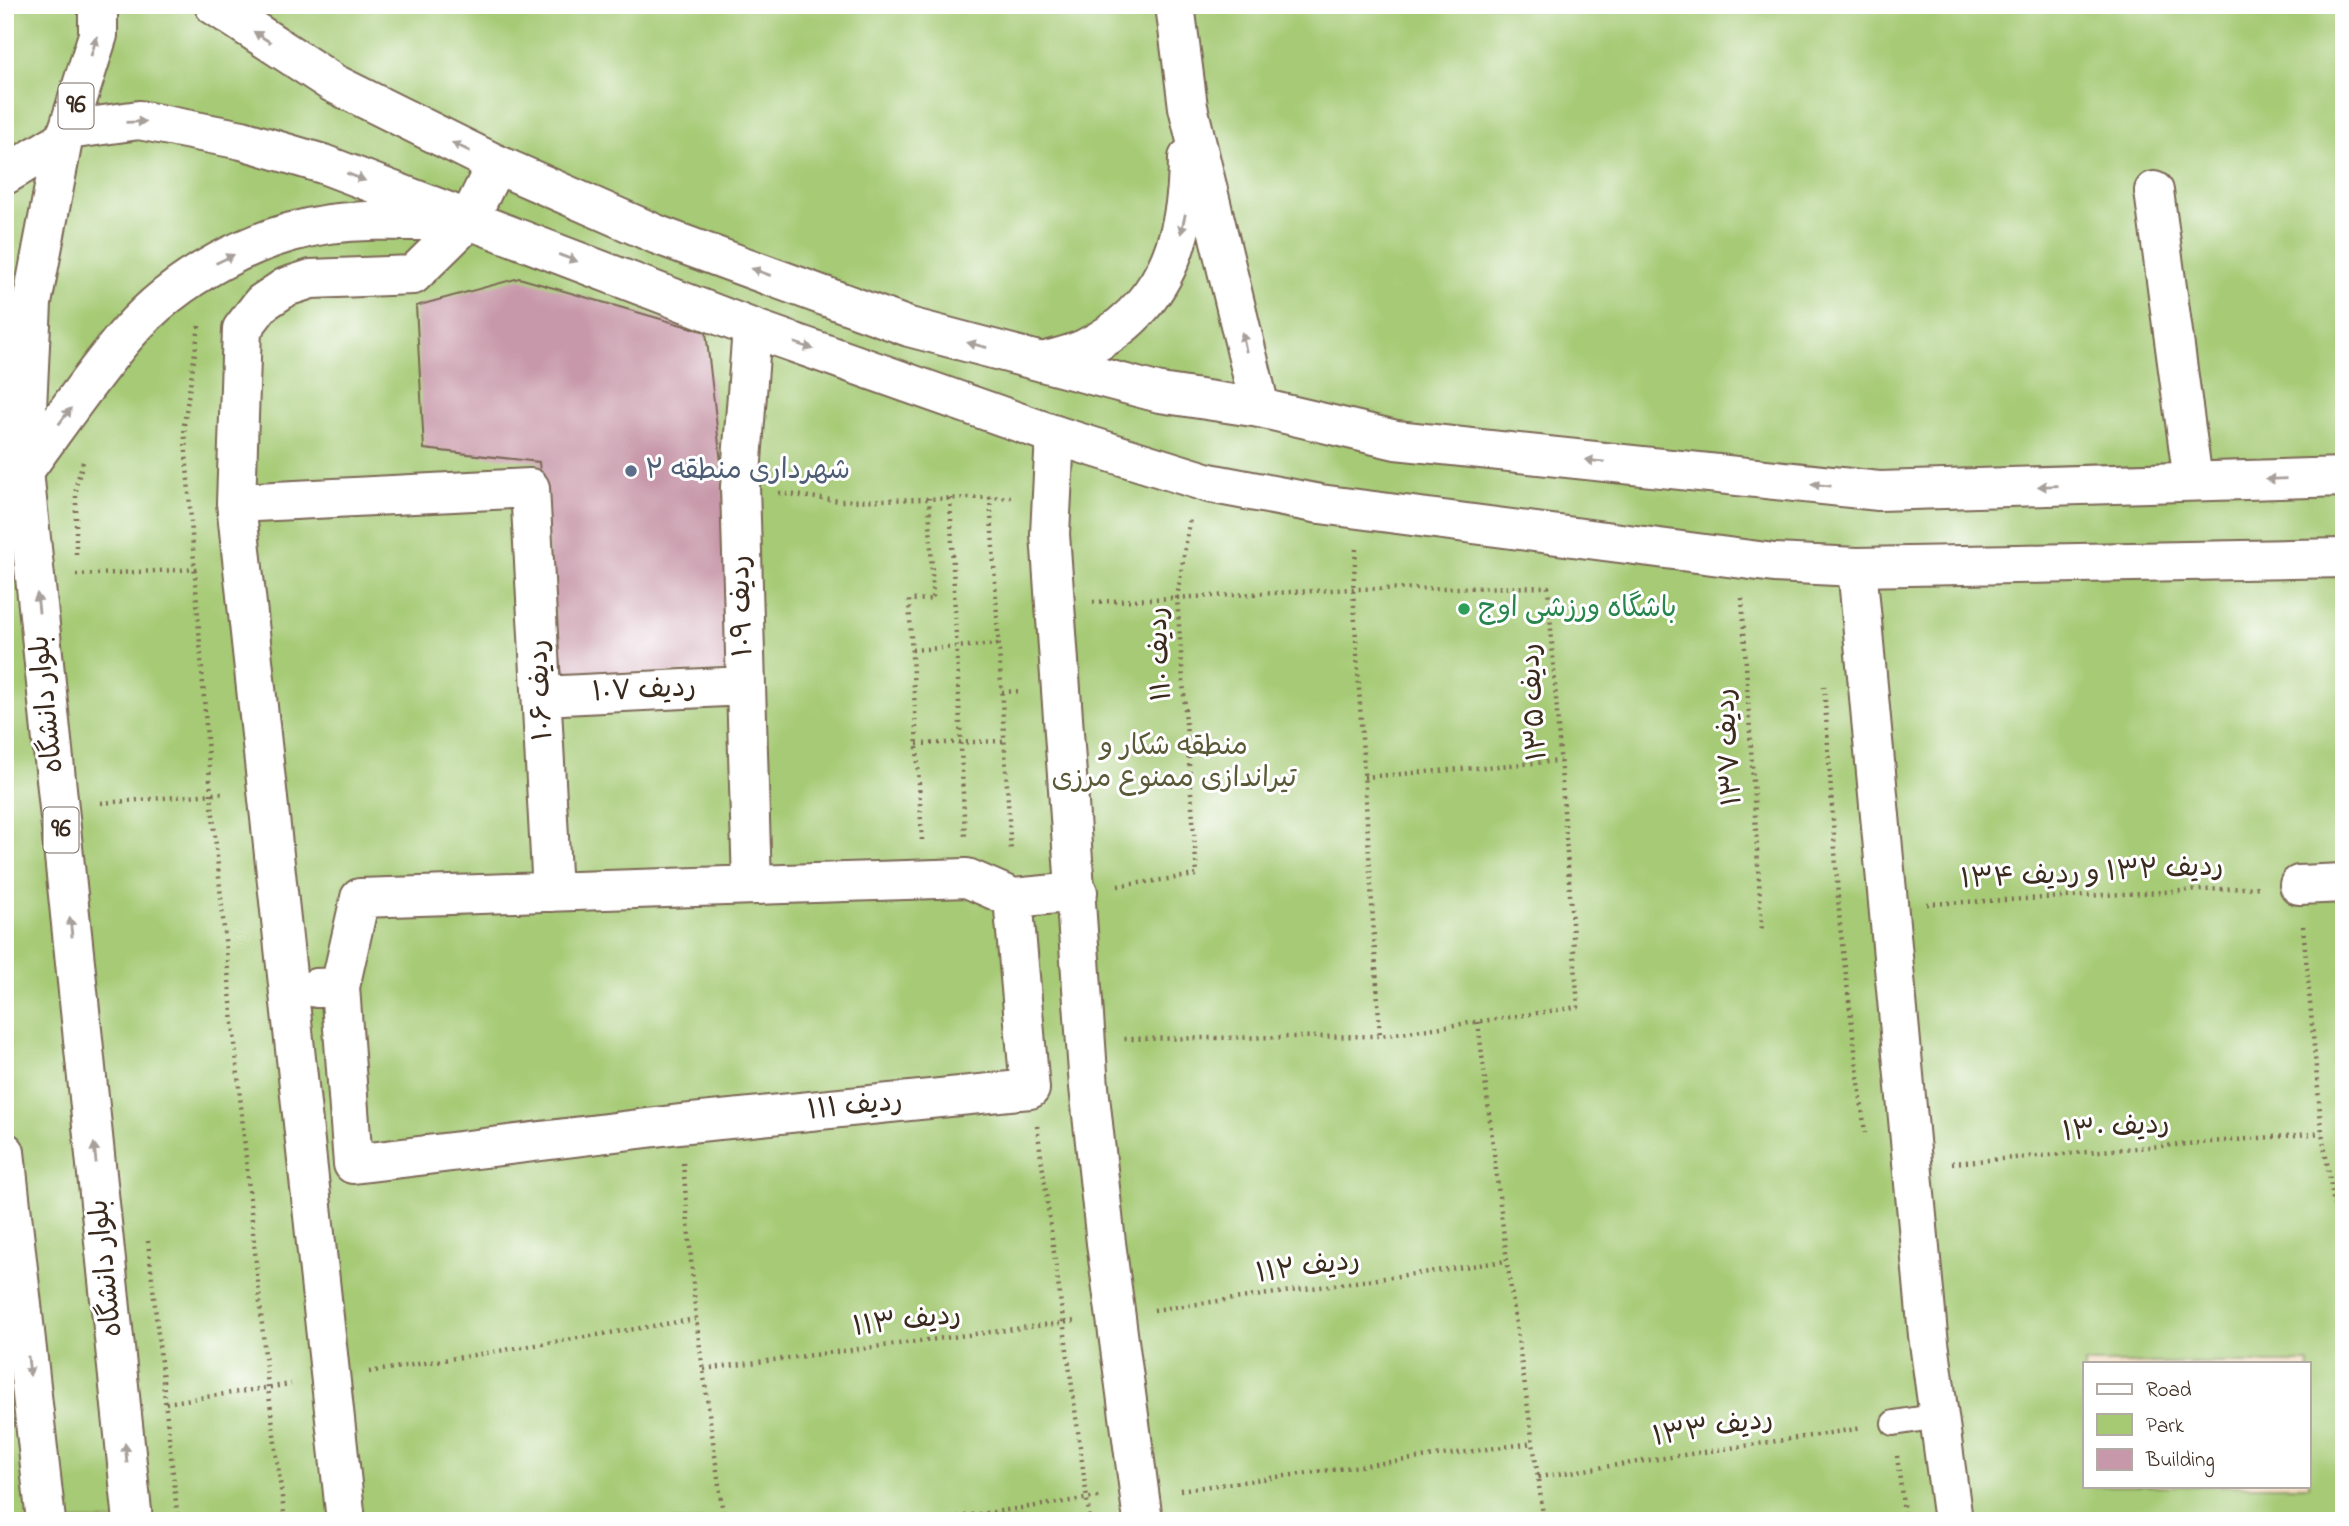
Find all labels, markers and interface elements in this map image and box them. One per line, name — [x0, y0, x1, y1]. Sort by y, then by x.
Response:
one-way arrow — [253, 31, 272, 44]
one-way arrow — [90, 36, 100, 57]
road number: 96 — [58, 83, 94, 128]
one-way arrow — [125, 116, 147, 127]
one-way arrow — [451, 141, 471, 152]
one-way arrow — [345, 171, 366, 182]
one-way arrow — [1177, 213, 1188, 235]
one-way arrow — [215, 253, 235, 264]
one-way arrow — [557, 253, 578, 264]
one-way arrow — [751, 266, 772, 277]
one-way arrow — [1238, 331, 1249, 353]
one-way arrow — [965, 339, 987, 350]
one-way arrow — [794, 341, 815, 352]
one-way arrow — [58, 407, 72, 425]
place label: شهرداری منطقه ۲ — [645, 451, 850, 492]
one-way arrow — [1584, 456, 1606, 467]
marker: شهرداری منطقه ۲ — [623, 463, 639, 479]
one-way arrow — [2264, 473, 2286, 484]
one-way arrow — [1810, 479, 1832, 490]
one-way arrow — [2037, 480, 2059, 492]
street label: ردیف ۱۰۹ — [721, 554, 765, 658]
place label: باشگاه ورزشی اوج — [1478, 589, 1677, 630]
one-way arrow — [32, 592, 43, 614]
marker: باشگاه ورزشی اوج — [1456, 601, 1472, 617]
street label: ردیف ۱۱۰ — [1138, 606, 1184, 702]
street label: بلوار دانشگاه — [20, 633, 76, 775]
street label: ردیف ۱۰۶ — [519, 638, 565, 742]
street label: ردیف ۱۳۵ — [1510, 642, 1560, 762]
street label: ردیف ۱۰۷ — [591, 668, 697, 714]
street label: ردیف ۱۳۷ — [1705, 687, 1755, 807]
park label: منطقه شکار و تیراندازی ممنوع مرزی — [1051, 727, 1297, 800]
road number: 96 — [43, 808, 78, 852]
street label: ردیف ۱۳۲ و ردیف ۱۳۴ — [1960, 847, 2224, 901]
one-way arrow — [66, 916, 77, 938]
street label: ردیف ۱۱۱ — [805, 1082, 905, 1132]
street label: ردیف ۱۳۰ — [2061, 1104, 2171, 1154]
one-way arrow — [89, 1142, 100, 1164]
street label: بلوار دانشگاه — [79, 1197, 135, 1339]
street label: ردیف ۱۱۲ — [1254, 1240, 1362, 1296]
street label: ردیف ۱۱۳ — [851, 1295, 963, 1349]
one-way arrow — [23, 1356, 34, 1378]
legend — [2083, 1362, 2310, 1488]
text: Road — [2146, 1376, 2192, 1406]
street label: ردیف ۱۳۳ — [1650, 1399, 1776, 1459]
text: Park — [2146, 1412, 2185, 1442]
one-way arrow — [120, 1442, 131, 1464]
text: Building — [2145, 1446, 2215, 1478]

